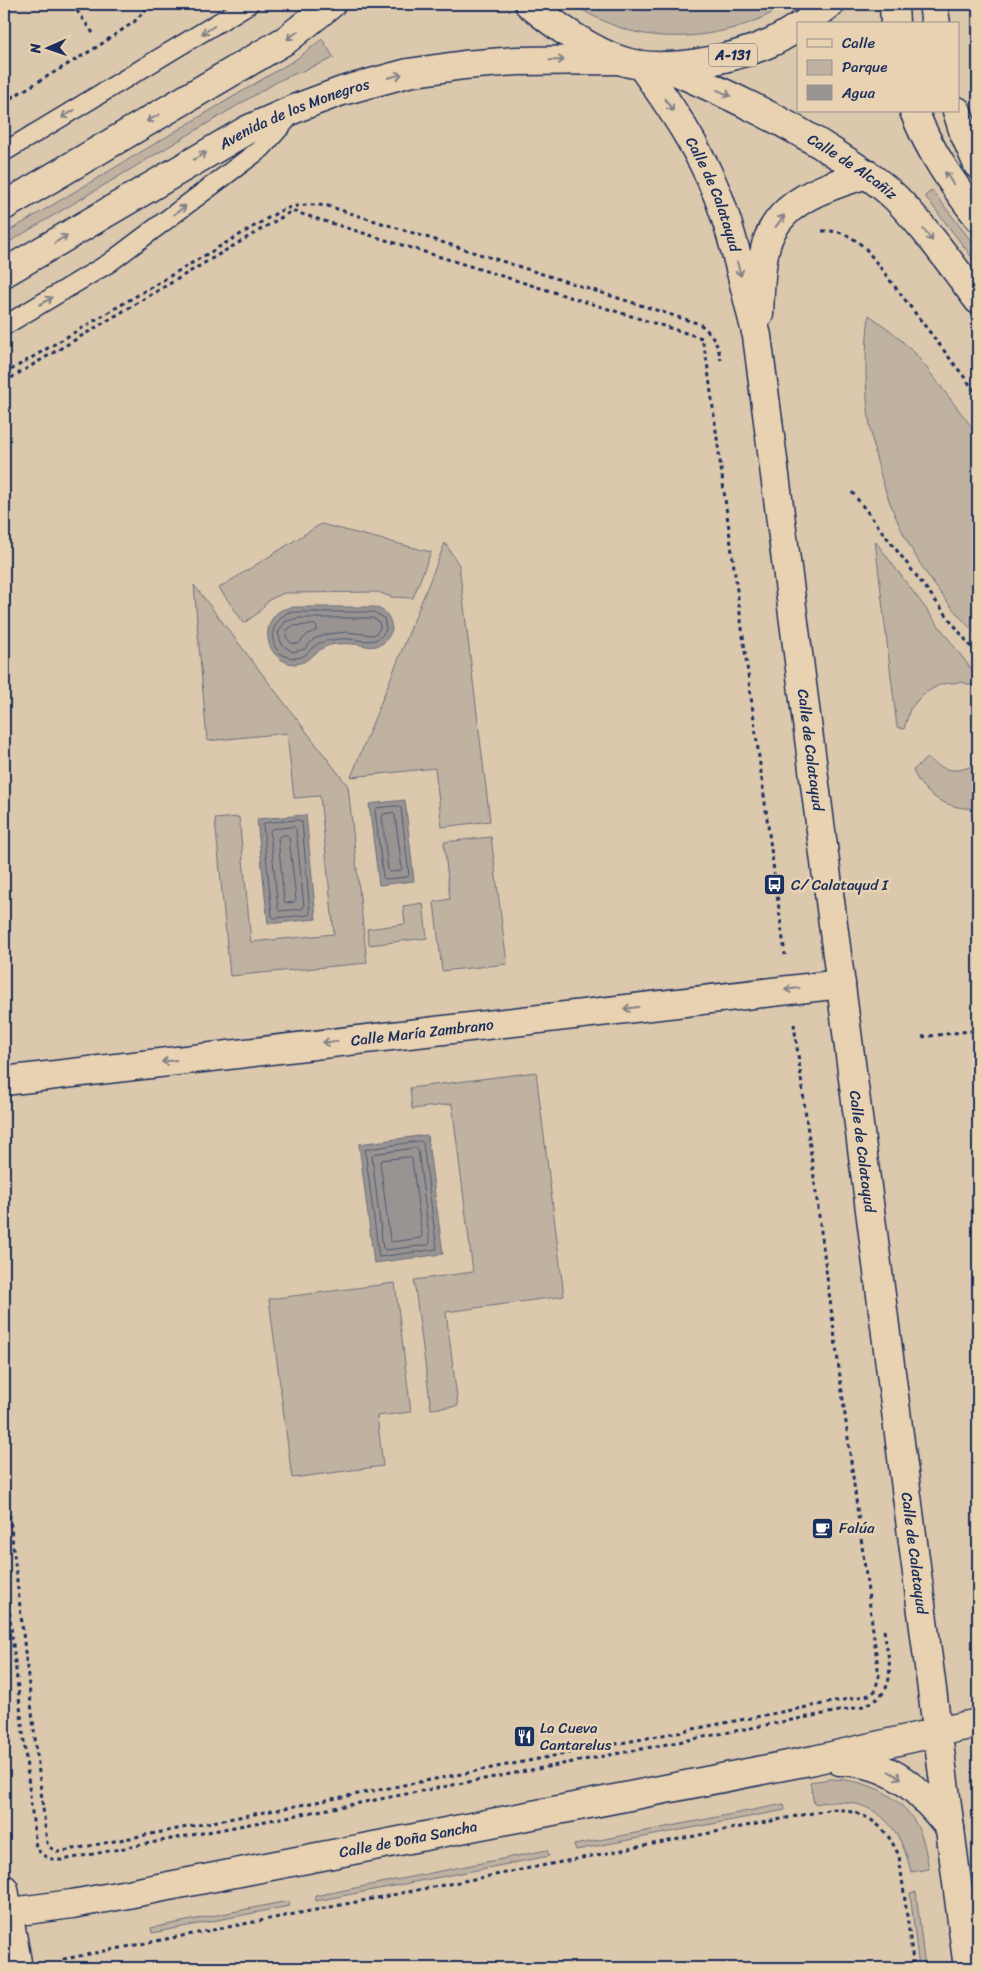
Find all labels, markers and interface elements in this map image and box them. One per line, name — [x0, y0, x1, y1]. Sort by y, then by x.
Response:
north arrow — [22, 22, 72, 72]
legend — [797, 22, 960, 112]
one-way arrow — [201, 25, 215, 35]
one-way arrow — [287, 29, 300, 40]
text: Calle — [842, 30, 875, 56]
text: N — [23, 43, 48, 55]
road number: A-131 — [709, 44, 757, 66]
text: Parque — [842, 54, 887, 80]
one-way arrow — [548, 55, 564, 65]
street label: Avenida de los Monegros — [213, 71, 373, 157]
one-way arrow — [387, 71, 403, 81]
text: Agua — [841, 80, 875, 106]
one-way arrow — [716, 89, 731, 98]
one-way arrow — [664, 98, 674, 112]
one-way arrow — [62, 109, 76, 119]
one-way arrow — [147, 113, 161, 123]
street label: Calle de Alcañiz — [802, 126, 904, 207]
street label: Calle de Calatayud — [678, 132, 748, 256]
one-way arrow — [193, 151, 207, 161]
one-way arrow — [943, 171, 954, 185]
one-way arrow — [173, 205, 187, 215]
one-way arrow — [775, 214, 785, 228]
one-way arrow — [923, 228, 934, 241]
one-way arrow — [53, 234, 67, 244]
one-way arrow — [735, 261, 745, 277]
one-way arrow — [38, 296, 52, 306]
street label: Calle de Calatayud — [790, 687, 831, 813]
place label: C/ Calatayud I — [791, 872, 889, 898]
bus stop icon: C/ Calatayud I — [763, 873, 787, 897]
one-way arrow — [784, 984, 800, 994]
one-way arrow — [623, 1003, 639, 1013]
street label: Calle María Zambrano — [349, 1011, 495, 1054]
one-way arrow — [322, 1037, 338, 1047]
one-way arrow — [161, 1056, 177, 1066]
street label: Calle de Calatayud — [842, 1089, 883, 1215]
street label: Calle de Calatayud — [894, 1491, 935, 1617]
place label: Falúa — [839, 1515, 875, 1541]
cafe icon: Falúa — [811, 1516, 835, 1540]
place label: La Cueva Cantarelus — [540, 1715, 612, 1758]
restaurant icon: La Cueva Cantarelus — [512, 1725, 536, 1749]
one-way arrow — [887, 1770, 902, 1780]
street label: Calle de Doña Sancha — [337, 1813, 480, 1865]

